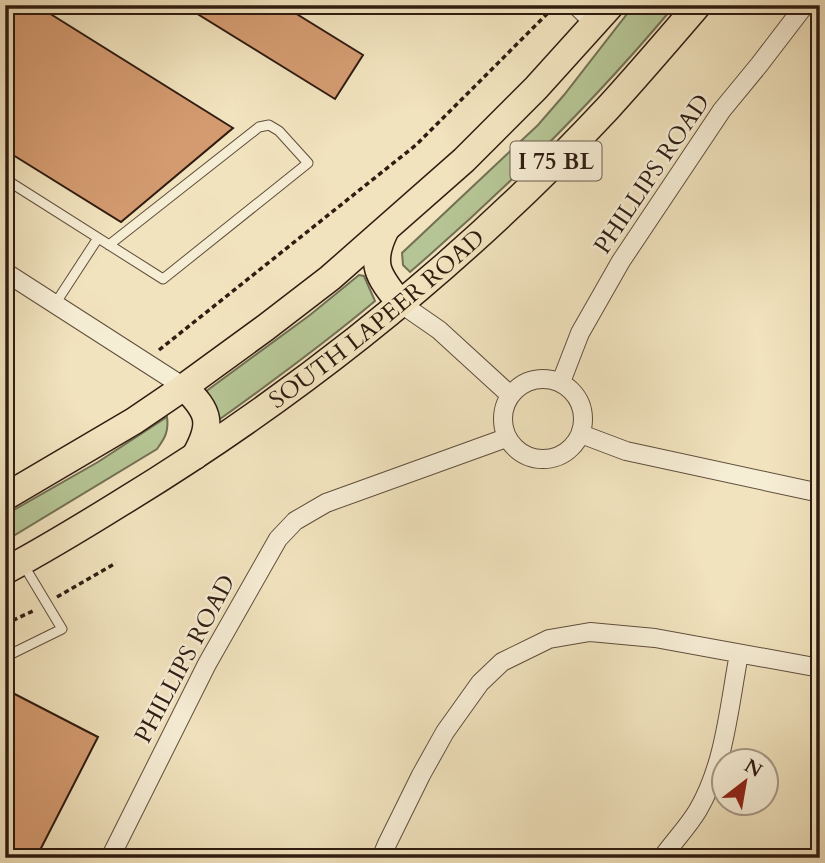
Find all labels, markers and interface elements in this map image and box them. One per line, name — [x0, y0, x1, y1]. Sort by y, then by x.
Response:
street label: PHILLIPS ROAD — [586, 88, 718, 260]
road number: I 75 BL — [510, 142, 602, 180]
street label: SOUTH LAPEER ROAD — [262, 221, 492, 416]
street label: PHILLIPS ROAD — [127, 569, 243, 749]
north arrow — [710, 748, 780, 818]
text: N — [739, 753, 767, 784]

